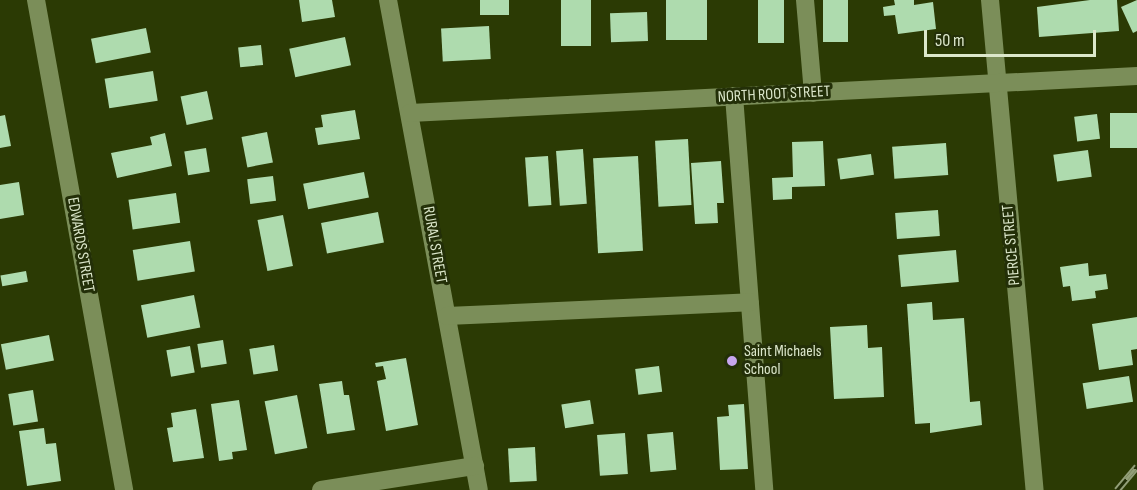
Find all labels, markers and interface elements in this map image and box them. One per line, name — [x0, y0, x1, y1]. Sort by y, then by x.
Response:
scale bar — [927, 18, 1100, 56]
text: 50 m — [935, 30, 965, 51]
street label: NORTH ROOT STREET — [717, 82, 831, 108]
street label: EDWARDS STREET — [62, 196, 98, 294]
street label: PIERCE STREET — [999, 204, 1025, 286]
street label: RURAL STREET — [418, 205, 450, 285]
place label: Saint Michaels School — [744, 342, 821, 380]
marker: Saint Michaels School — [725, 354, 739, 368]

